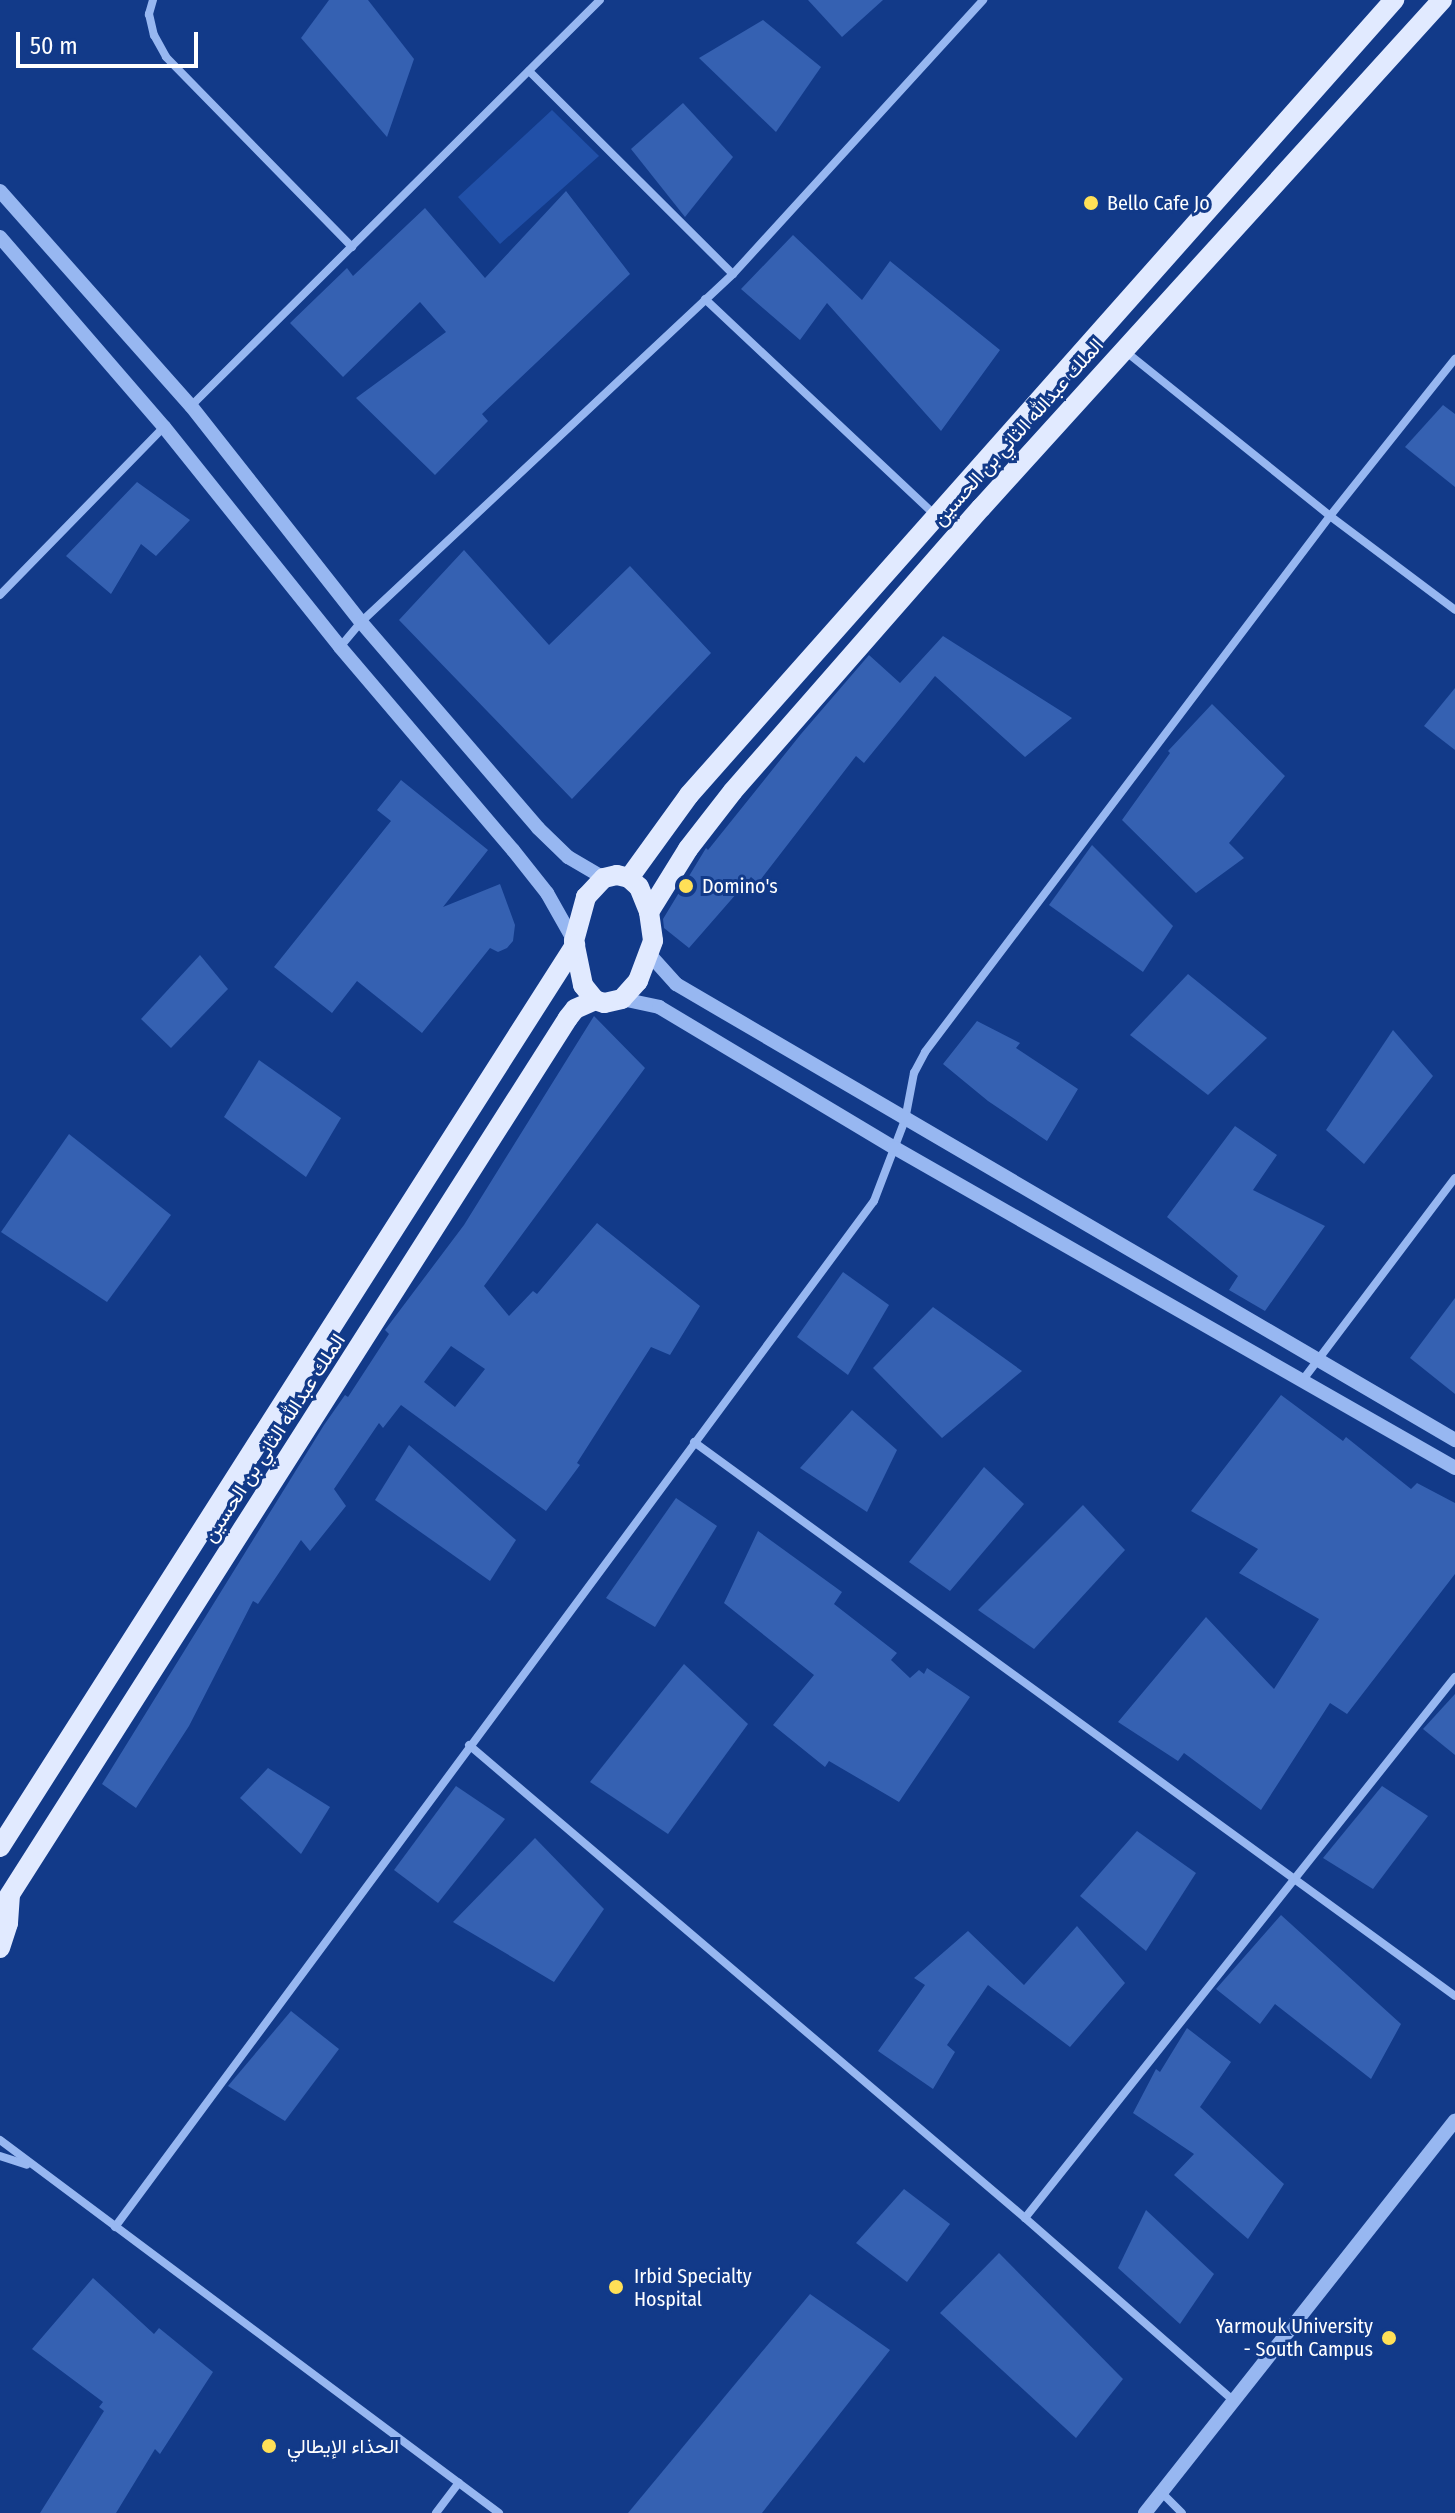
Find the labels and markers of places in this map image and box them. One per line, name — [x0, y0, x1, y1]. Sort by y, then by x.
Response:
place label: Bello Cafe Jo — [1107, 191, 1210, 215]
marker: Bello Cafe Jo — [1082, 194, 1100, 212]
place label: Domino's — [702, 874, 778, 898]
marker: Domino's — [677, 877, 695, 895]
place label: Irbid Specialty Hospital — [634, 2264, 752, 2311]
marker: Irbid Specialty Hospital — [605, 2276, 627, 2298]
place label: Yarmouk University - South Campus — [1216, 2314, 1373, 2361]
marker: Yarmouk University - South Campus — [1380, 2329, 1398, 2347]
place label: الحذاء الإيطالي — [287, 2434, 399, 2458]
marker: الحذاء الإيطالي — [258, 2435, 280, 2457]

